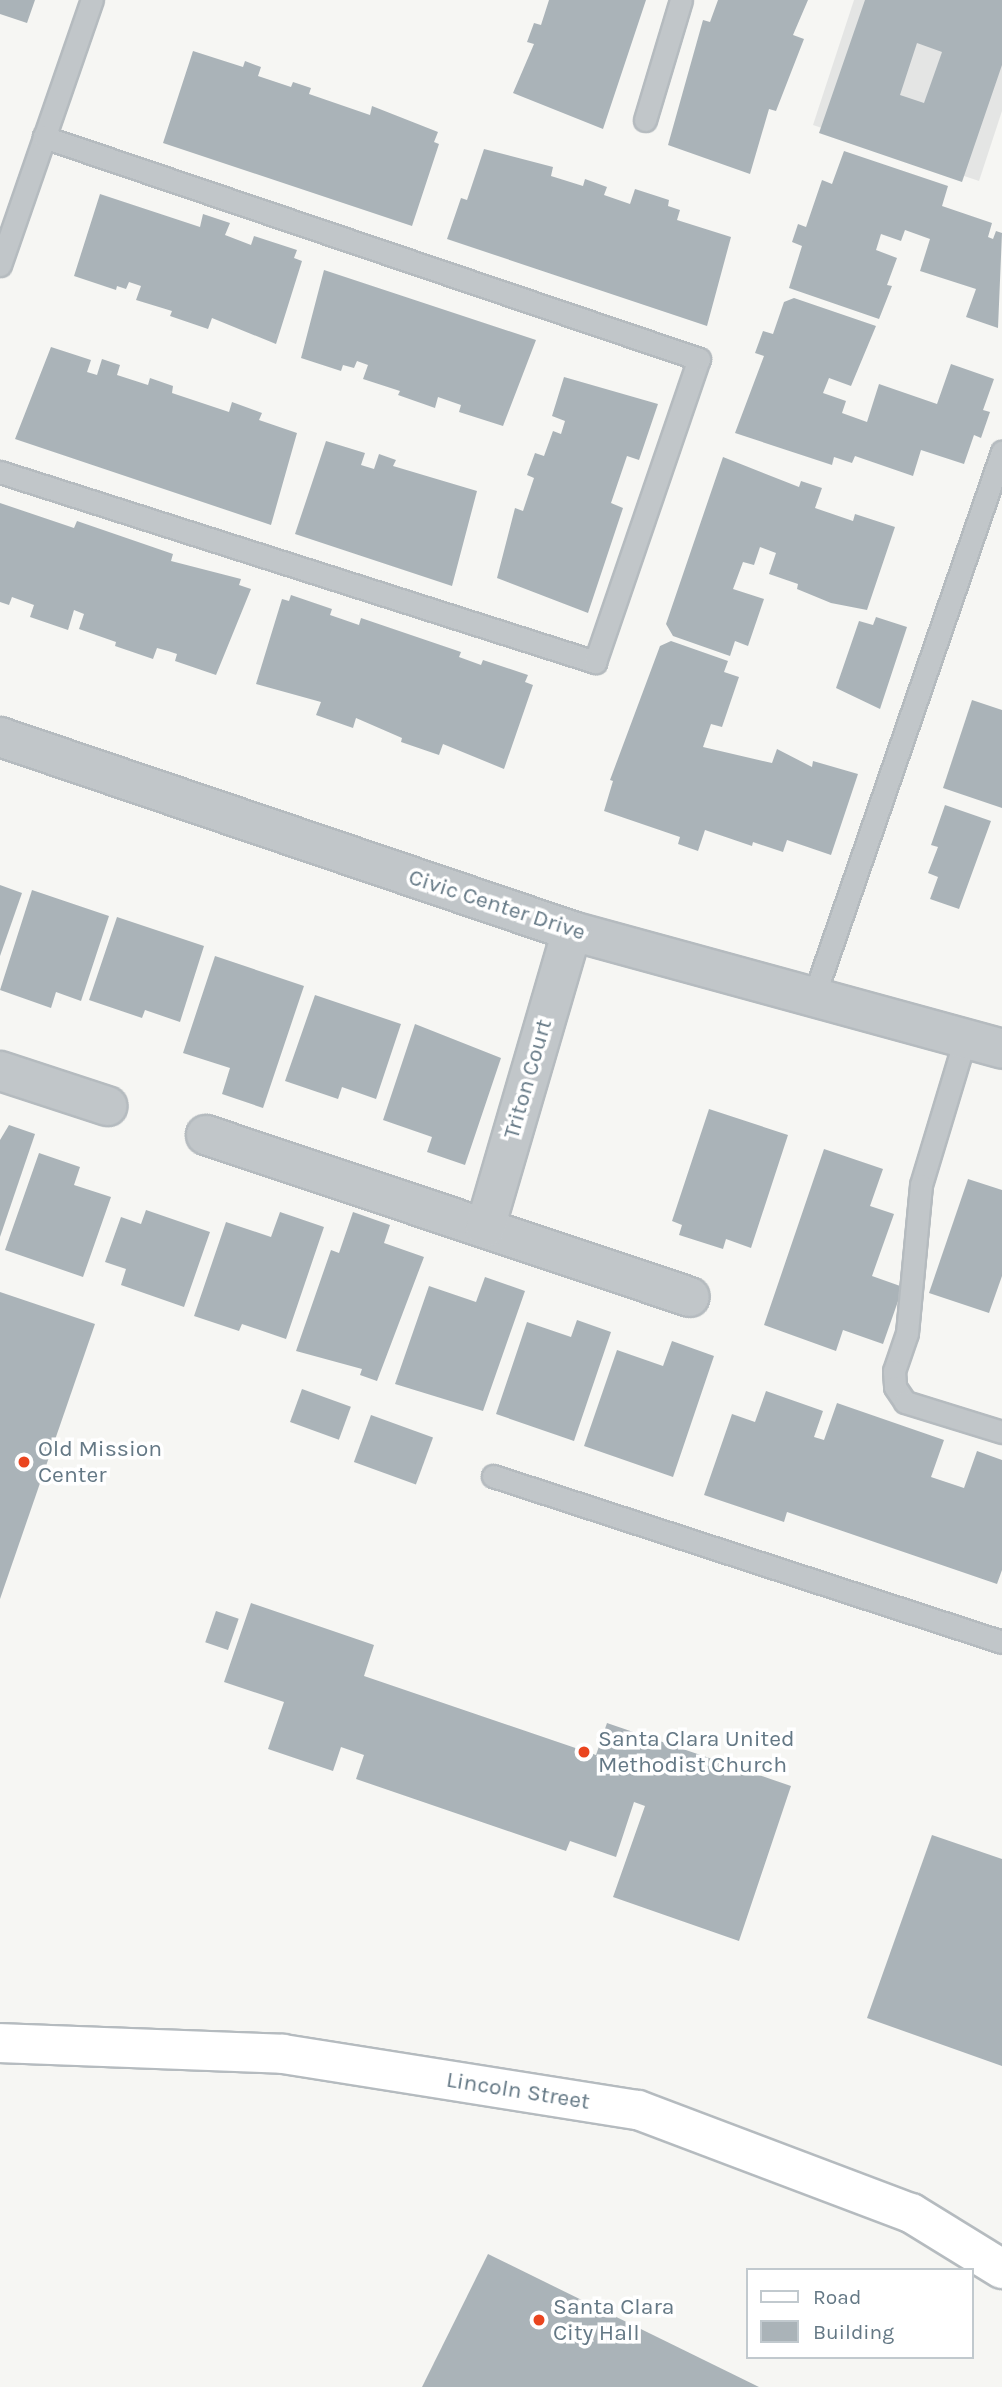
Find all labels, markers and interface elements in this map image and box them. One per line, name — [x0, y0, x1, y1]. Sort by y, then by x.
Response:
street label: Civic Center Drive — [405, 863, 589, 947]
street label: Triton Court — [498, 1016, 558, 1142]
place label: Old Mission Center — [38, 1435, 162, 1489]
marker: Old Mission Center — [16, 1454, 32, 1470]
place label: Santa Clara United Methodist Church — [598, 1725, 795, 1779]
marker: Santa Clara United Methodist Church — [576, 1744, 592, 1760]
street label: Lincoln Street — [444, 2066, 592, 2116]
legend — [746, 2268, 974, 2359]
text: Road — [813, 2285, 861, 2309]
place label: Santa Clara City Hall — [553, 2293, 674, 2347]
marker: Santa Clara City Hall — [531, 2312, 547, 2328]
text: Building — [813, 2320, 894, 2344]

